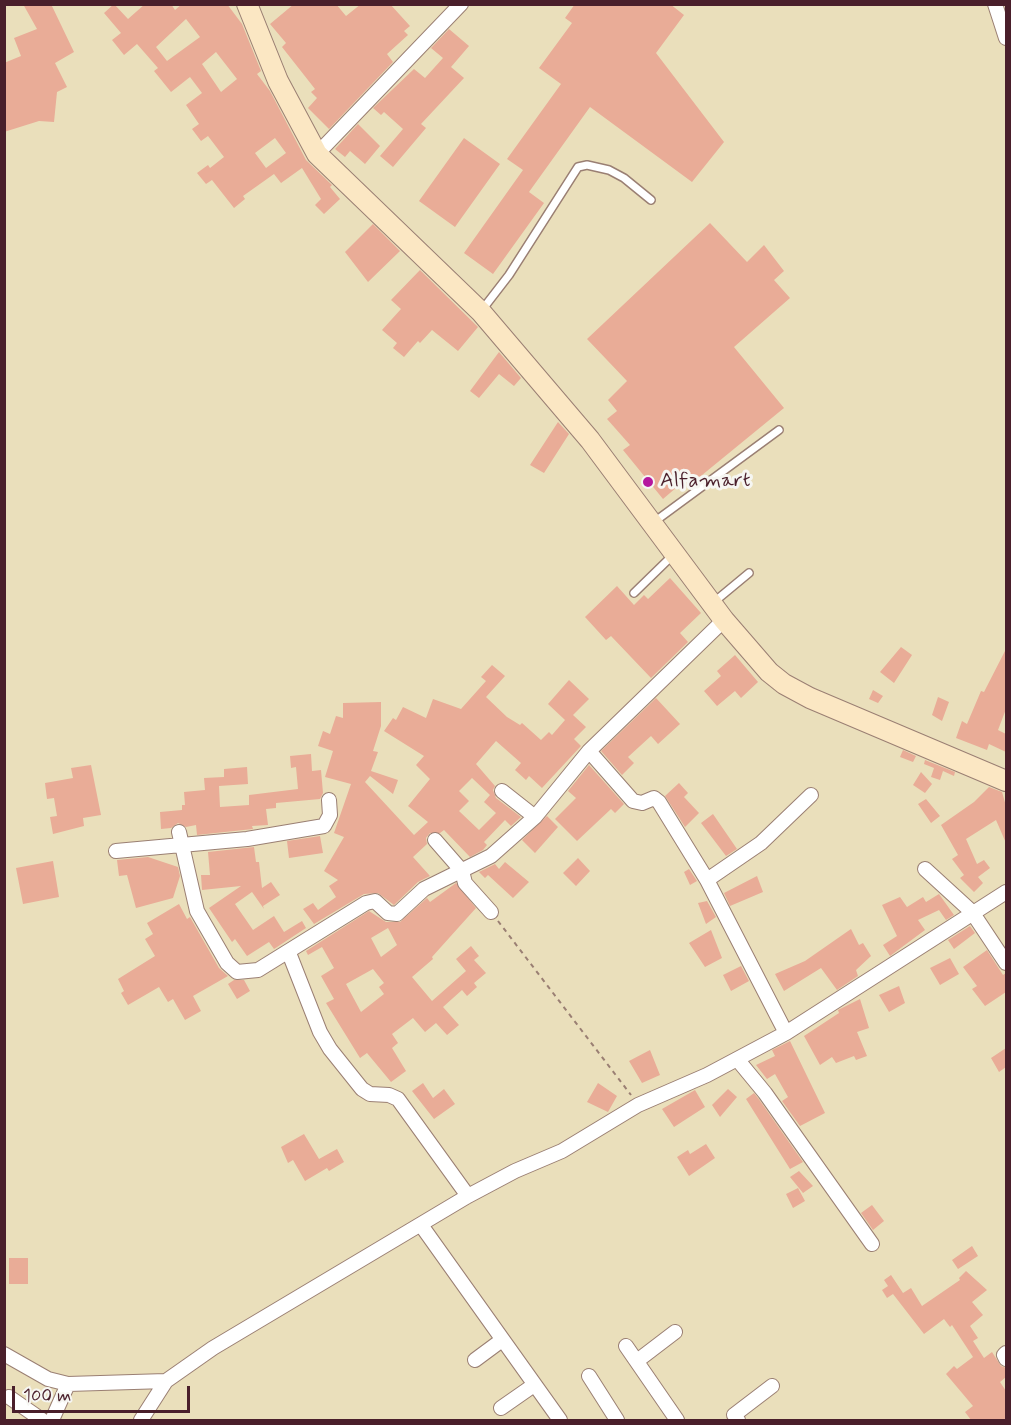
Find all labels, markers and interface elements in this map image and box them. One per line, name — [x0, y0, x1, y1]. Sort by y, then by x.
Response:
place label: Alfamart — [660, 469, 751, 495]
marker: Alfamart — [641, 475, 655, 489]
scale bar — [15, 1374, 194, 1412]
text: 100 m — [23, 1384, 71, 1408]

